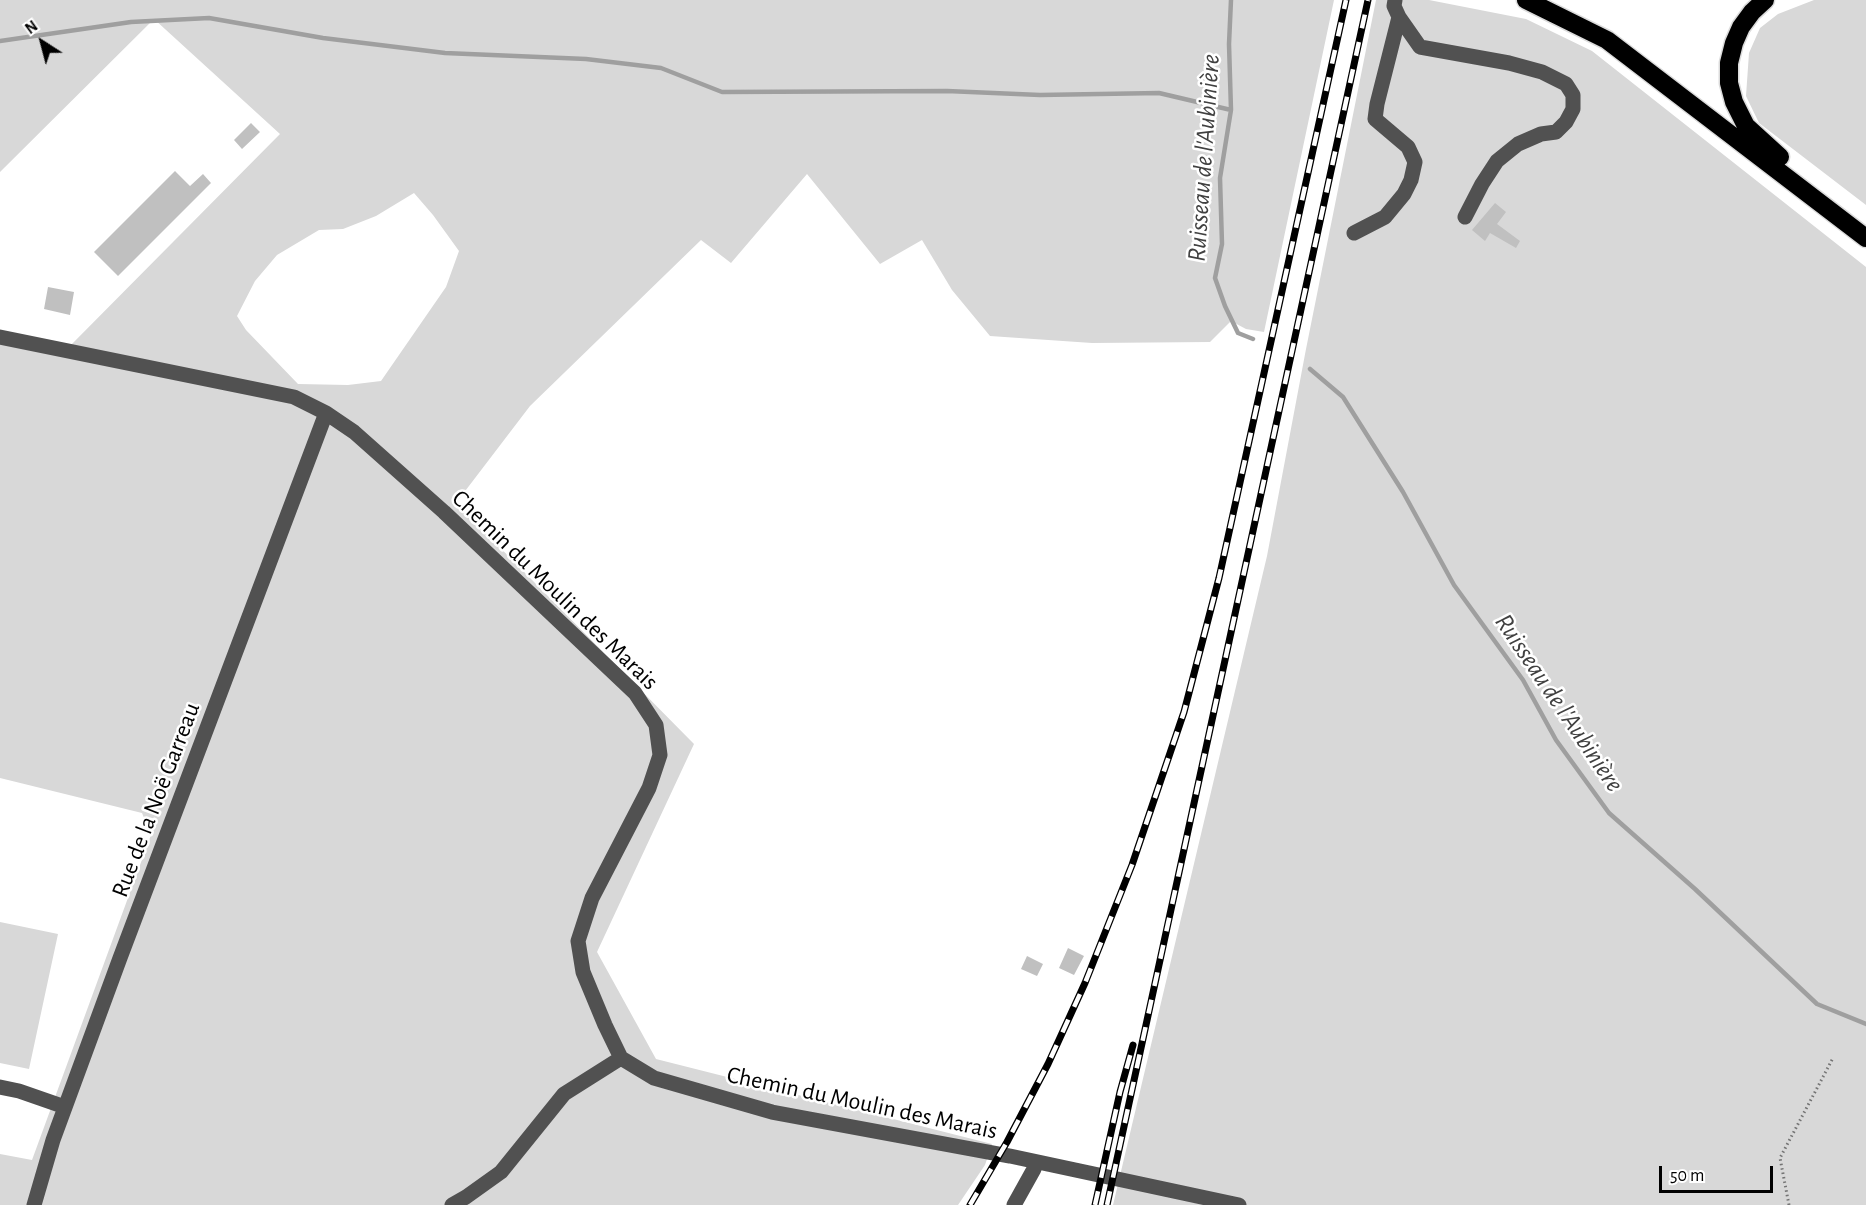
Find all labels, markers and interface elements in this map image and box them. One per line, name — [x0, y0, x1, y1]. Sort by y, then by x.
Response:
north arrow — [12, 12, 72, 72]
text: N — [22, 18, 41, 37]
water label: Ruisseau de l'Aubinière — [1181, 53, 1227, 263]
street label: Chemin du Moulin des Marais — [446, 484, 664, 696]
water label: Ruisseau de l'Aubinière — [1488, 608, 1630, 798]
street label: Rue de la Noë Garreau — [106, 699, 206, 901]
street label: Chemin du Moulin des Marais — [724, 1060, 1000, 1146]
scale bar — [1662, 1154, 1776, 1192]
text: 50 m — [1670, 1167, 1704, 1185]

